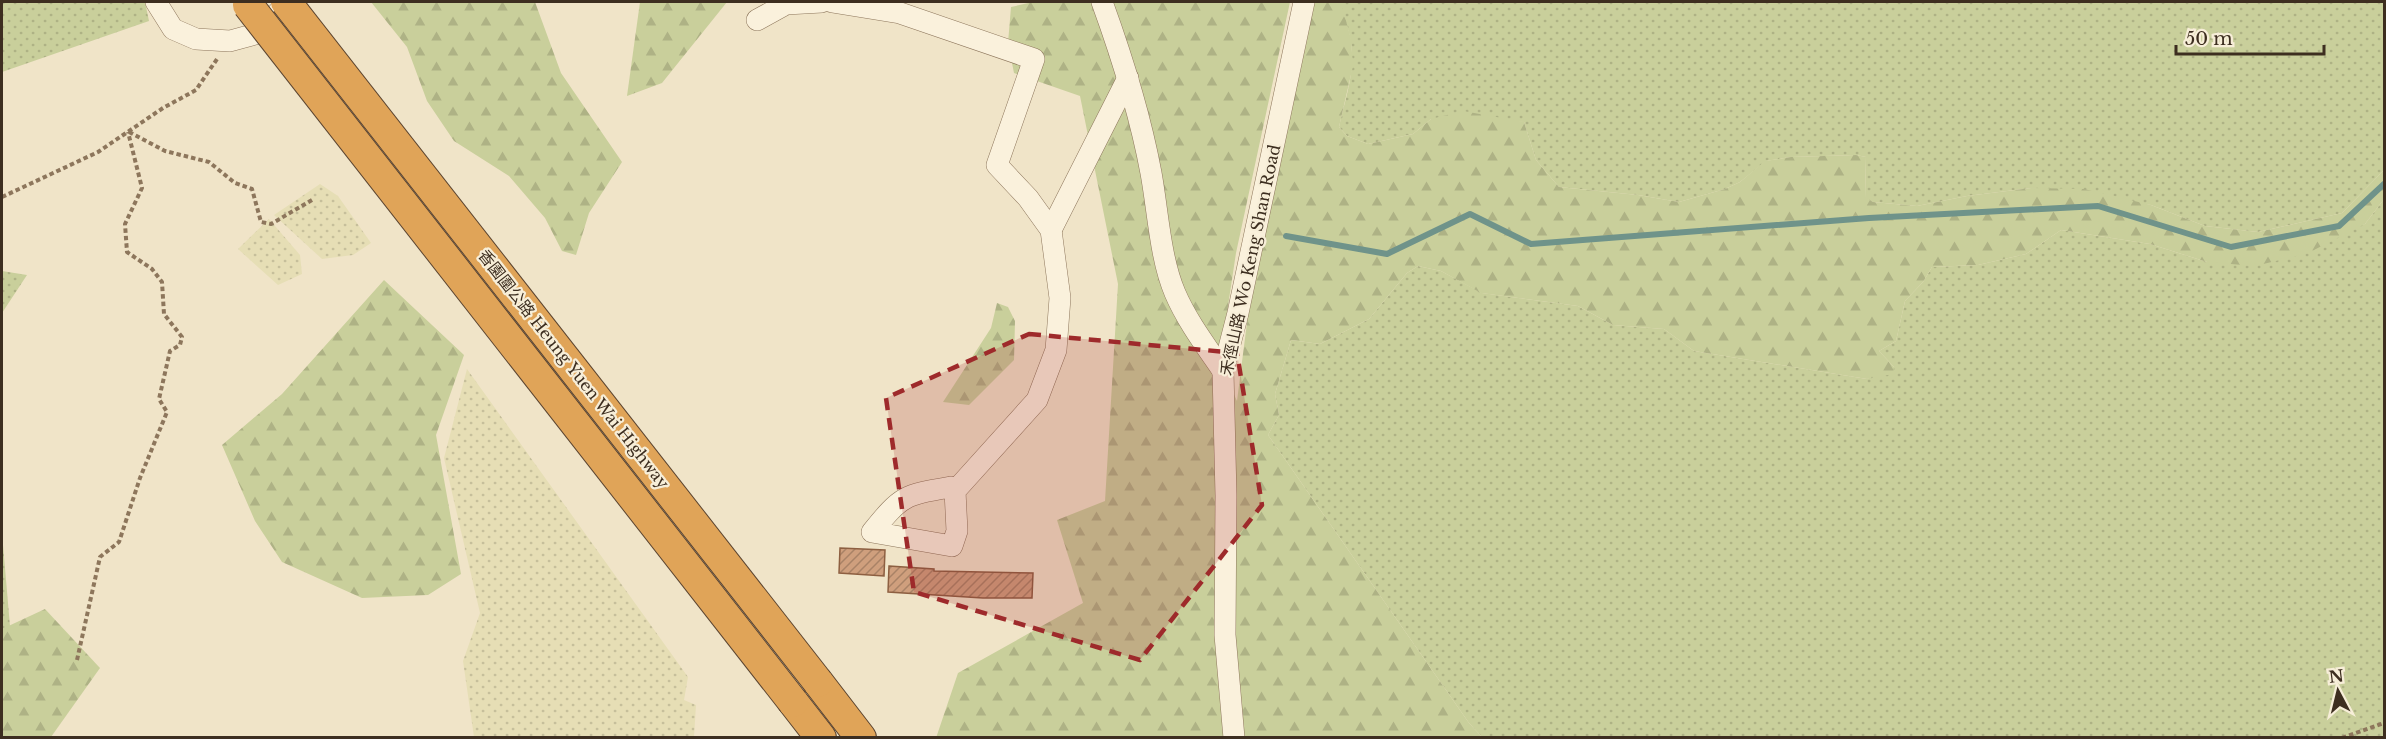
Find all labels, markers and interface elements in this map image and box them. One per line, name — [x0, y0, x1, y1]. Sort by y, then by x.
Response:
scale bar — [2176, 18, 2324, 56]
text: 50 m — [2185, 28, 2233, 50]
street label: 禾徑山路 Wo Keng Shan Road — [1216, 142, 1284, 377]
street label: 香園圍公路 Heung Yuen Wai Highway — [474, 245, 674, 493]
north arrow — [2308, 661, 2368, 721]
text: N — [2327, 665, 2345, 687]

